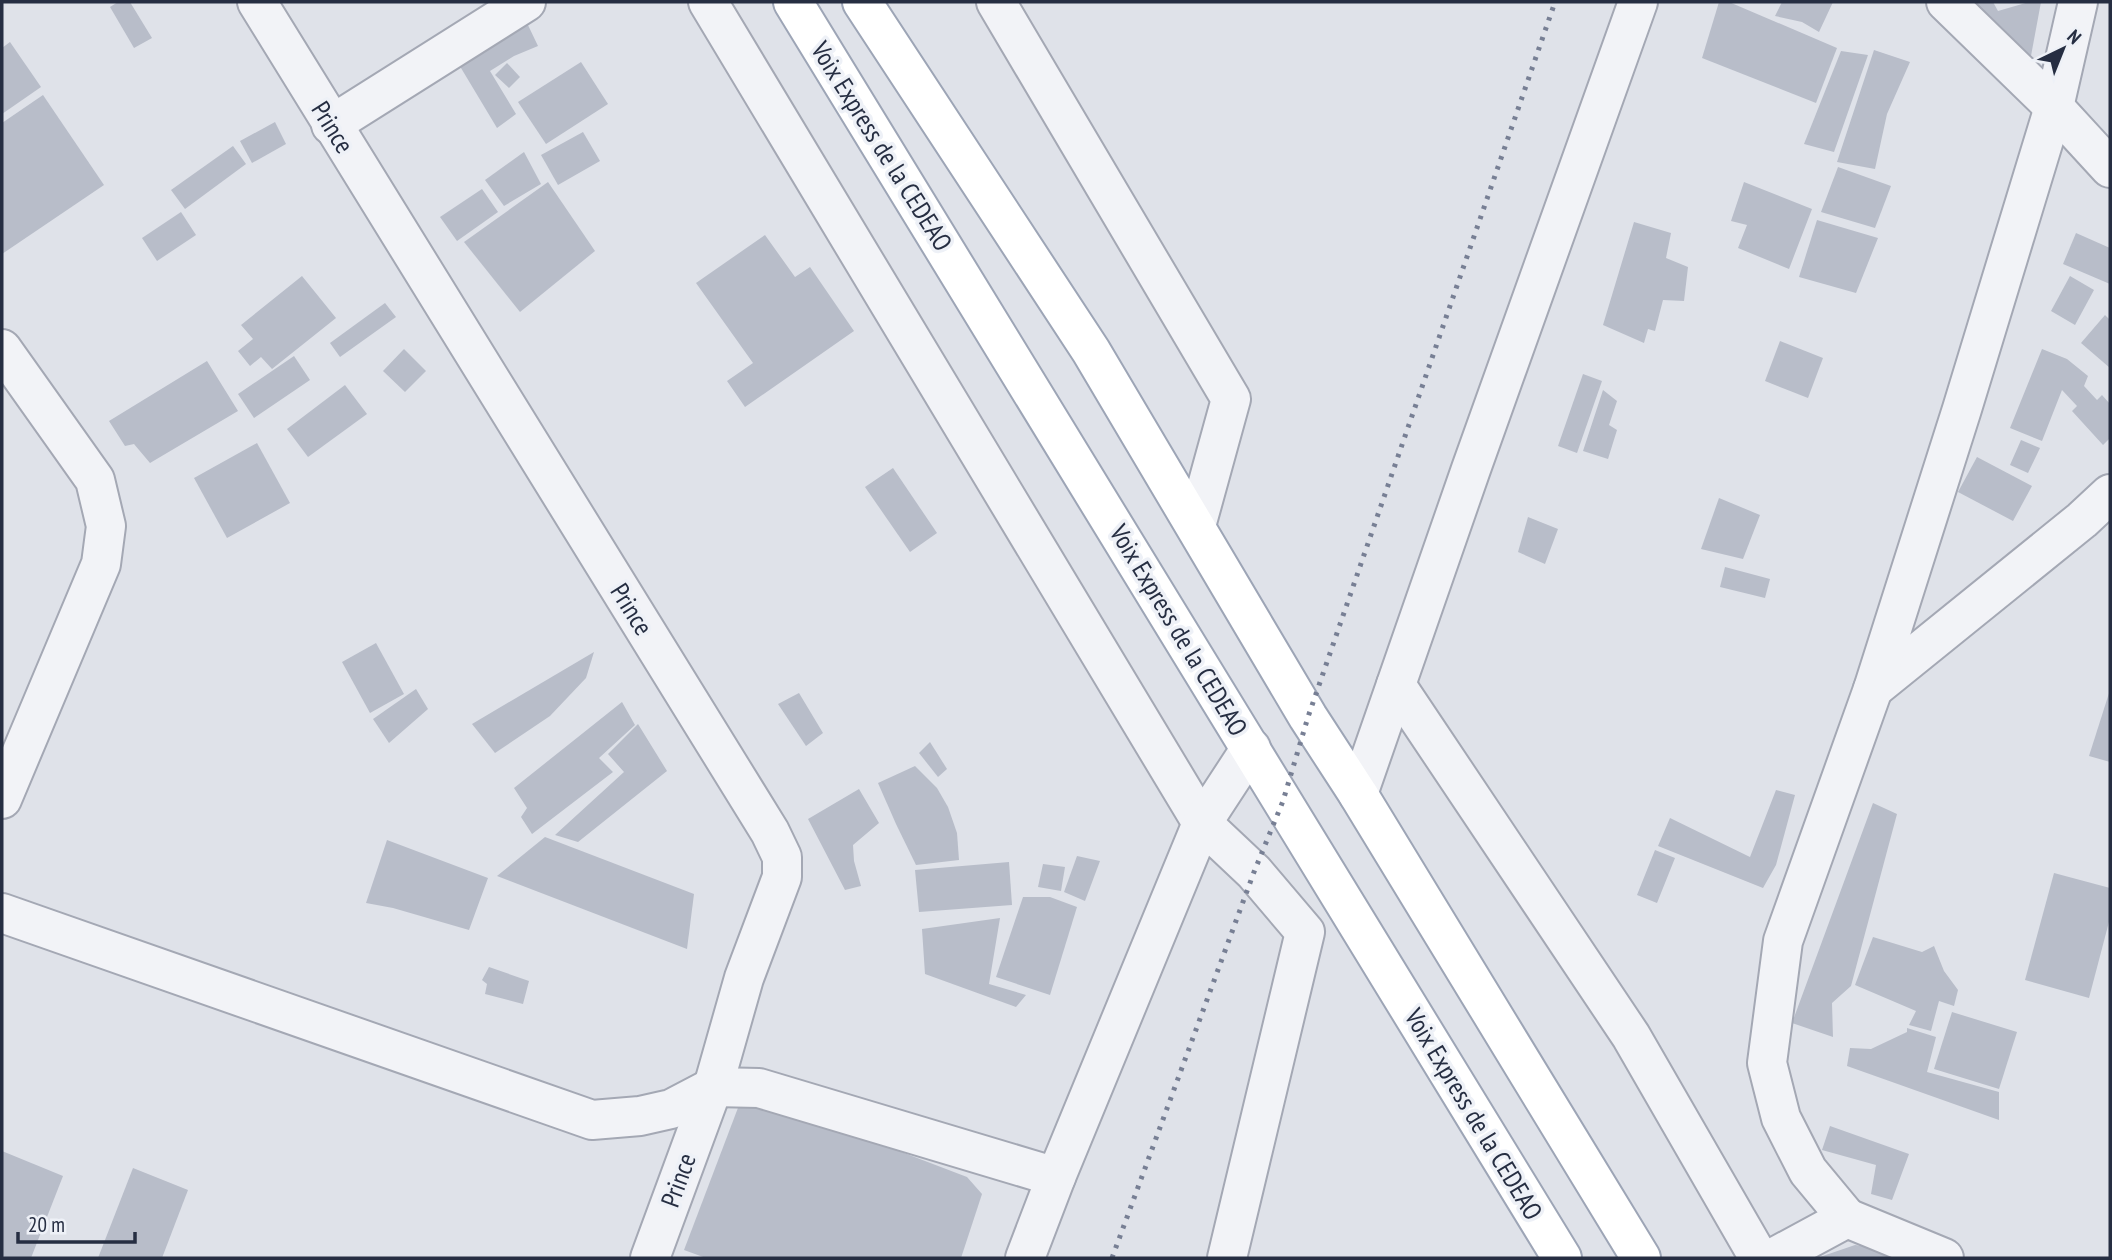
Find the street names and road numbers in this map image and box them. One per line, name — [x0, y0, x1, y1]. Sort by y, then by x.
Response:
street label: Voix Express de la CEDEAO — [804, 34, 960, 257]
street label: Prince — [304, 95, 362, 159]
street label: Voix Express de la CEDEAO — [1102, 517, 1255, 742]
street label: Prince — [603, 577, 661, 641]
street label: Voix Express de la CEDEAO — [1397, 1001, 1550, 1226]
street label: Prince — [653, 1149, 703, 1211]

